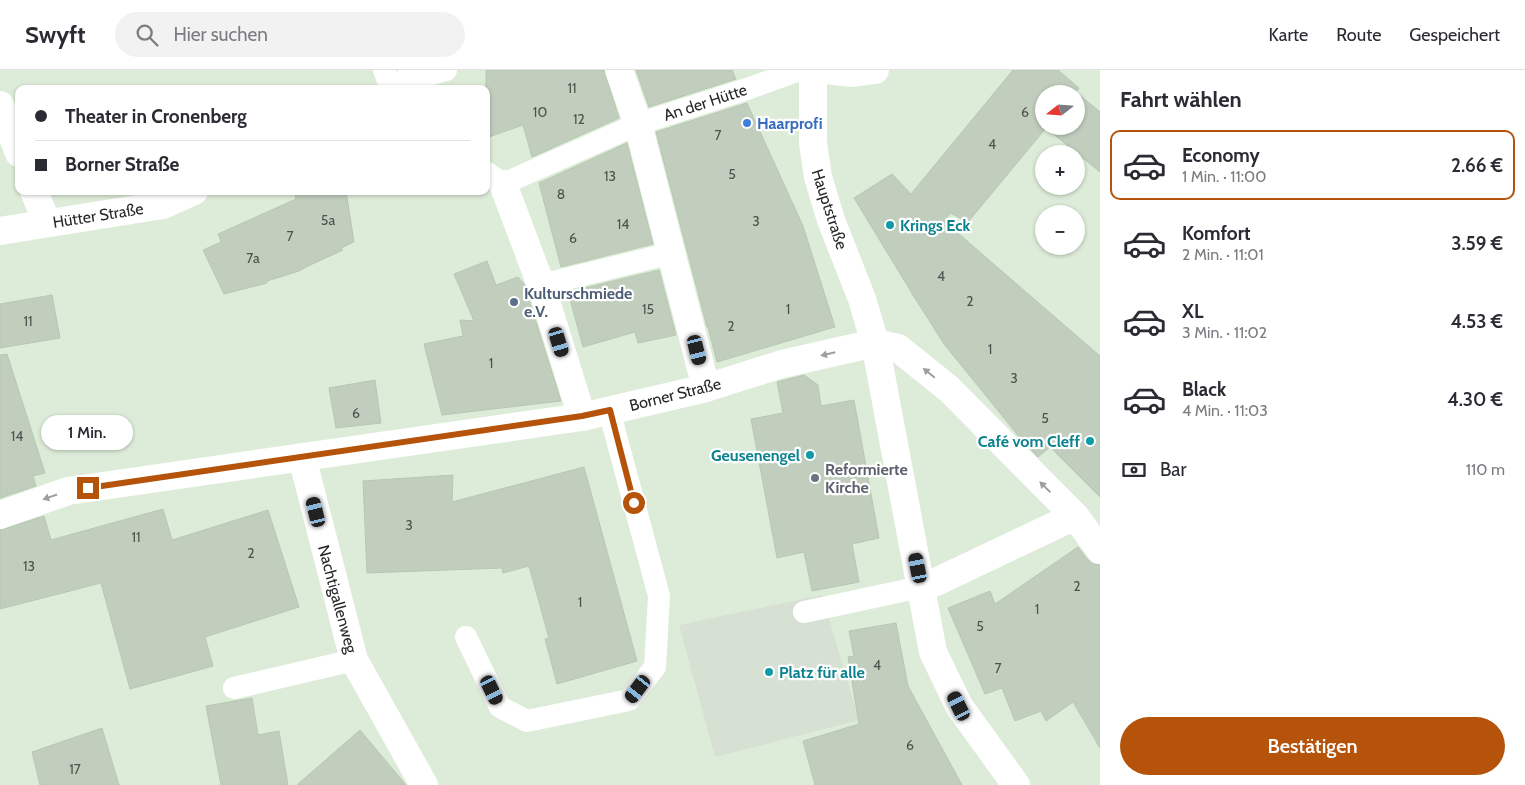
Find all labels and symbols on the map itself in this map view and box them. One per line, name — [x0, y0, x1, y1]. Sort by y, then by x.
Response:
house number: 11 — [567, 79, 577, 97]
street label: An der Hütte — [661, 80, 749, 125]
north arrow — [1035, 85, 1085, 135]
house number: 10 — [533, 103, 547, 121]
house number: 6 — [1021, 103, 1029, 121]
house number: 12 — [573, 110, 585, 128]
place label: Haarprofi — [757, 114, 823, 133]
marker: Haarprofi — [741, 117, 753, 129]
house number: 7 — [714, 126, 722, 144]
house number: 4 — [988, 135, 996, 153]
house number: 5 — [728, 165, 736, 183]
house number: 13 — [604, 167, 616, 185]
street label: Hauptstraße — [808, 167, 851, 252]
house number: 8 — [557, 185, 565, 203]
street label: Hütter Straße — [51, 199, 145, 232]
house number: 5a — [321, 211, 335, 229]
house number: 3 — [752, 212, 760, 230]
house number: 14 — [617, 215, 629, 233]
place label: Krings Eck — [900, 216, 971, 235]
marker: Krings Eck — [884, 219, 896, 231]
house number: 7 — [286, 227, 294, 245]
house number: 6 — [569, 229, 577, 247]
house number: 7a — [246, 249, 260, 267]
house number: 4 — [937, 267, 945, 285]
place label: Kulturschmiede e.V. — [524, 284, 632, 321]
house number: 2 — [966, 292, 974, 310]
marker: Kulturschmiede e.V. — [508, 296, 520, 308]
house number: 15 — [642, 300, 654, 318]
house number: 1 — [786, 300, 790, 318]
house number: 11 — [23, 312, 33, 330]
house number: 2 — [727, 317, 735, 335]
car — [547, 325, 570, 359]
car — [686, 334, 707, 366]
house number: 1 — [988, 340, 992, 358]
one-way arrow — [820, 350, 835, 358]
house number: 1 — [489, 354, 493, 372]
one-way arrow — [923, 368, 936, 379]
house number: 3 — [1010, 369, 1018, 387]
street label: Borner Straße — [627, 374, 723, 415]
house number: 6 — [352, 404, 360, 422]
house number: 5 — [1041, 409, 1049, 427]
callout: 1 Min. — [42, 416, 134, 450]
house number: 14 — [11, 427, 23, 445]
place label: Café vom Cleff — [978, 432, 1081, 451]
marker: Café vom Cleff — [1084, 435, 1096, 447]
place label: Geusenengel — [711, 446, 800, 465]
marker: Geusenengel — [804, 449, 816, 461]
place label: Reformierte Kirche — [825, 460, 908, 497]
marker: Reformierte Kirche — [809, 472, 821, 484]
route end — [77, 477, 99, 499]
one-way arrow — [1040, 481, 1052, 493]
route start — [623, 492, 645, 514]
one-way arrow — [42, 493, 57, 501]
car — [305, 496, 326, 528]
house number: 3 — [405, 516, 413, 534]
house number: 11 — [131, 528, 141, 546]
street label: Nachtigallenweg — [314, 543, 361, 656]
house number: 2 — [247, 544, 255, 562]
car — [907, 552, 928, 584]
house number: 13 — [23, 557, 35, 575]
house number: 2 — [1073, 577, 1081, 595]
house number: 1 — [578, 593, 582, 611]
house number: 1 — [1035, 600, 1039, 618]
house number: 5 — [976, 617, 984, 635]
house number: 4 — [873, 656, 881, 674]
house number: 7 — [994, 659, 1002, 677]
place label: Platz für alle — [779, 663, 865, 682]
marker: Platz für alle — [763, 666, 775, 678]
car — [478, 673, 505, 707]
car — [622, 673, 653, 705]
car — [945, 689, 972, 723]
house number: 6 — [906, 736, 914, 754]
house number: 17 — [69, 760, 81, 778]

